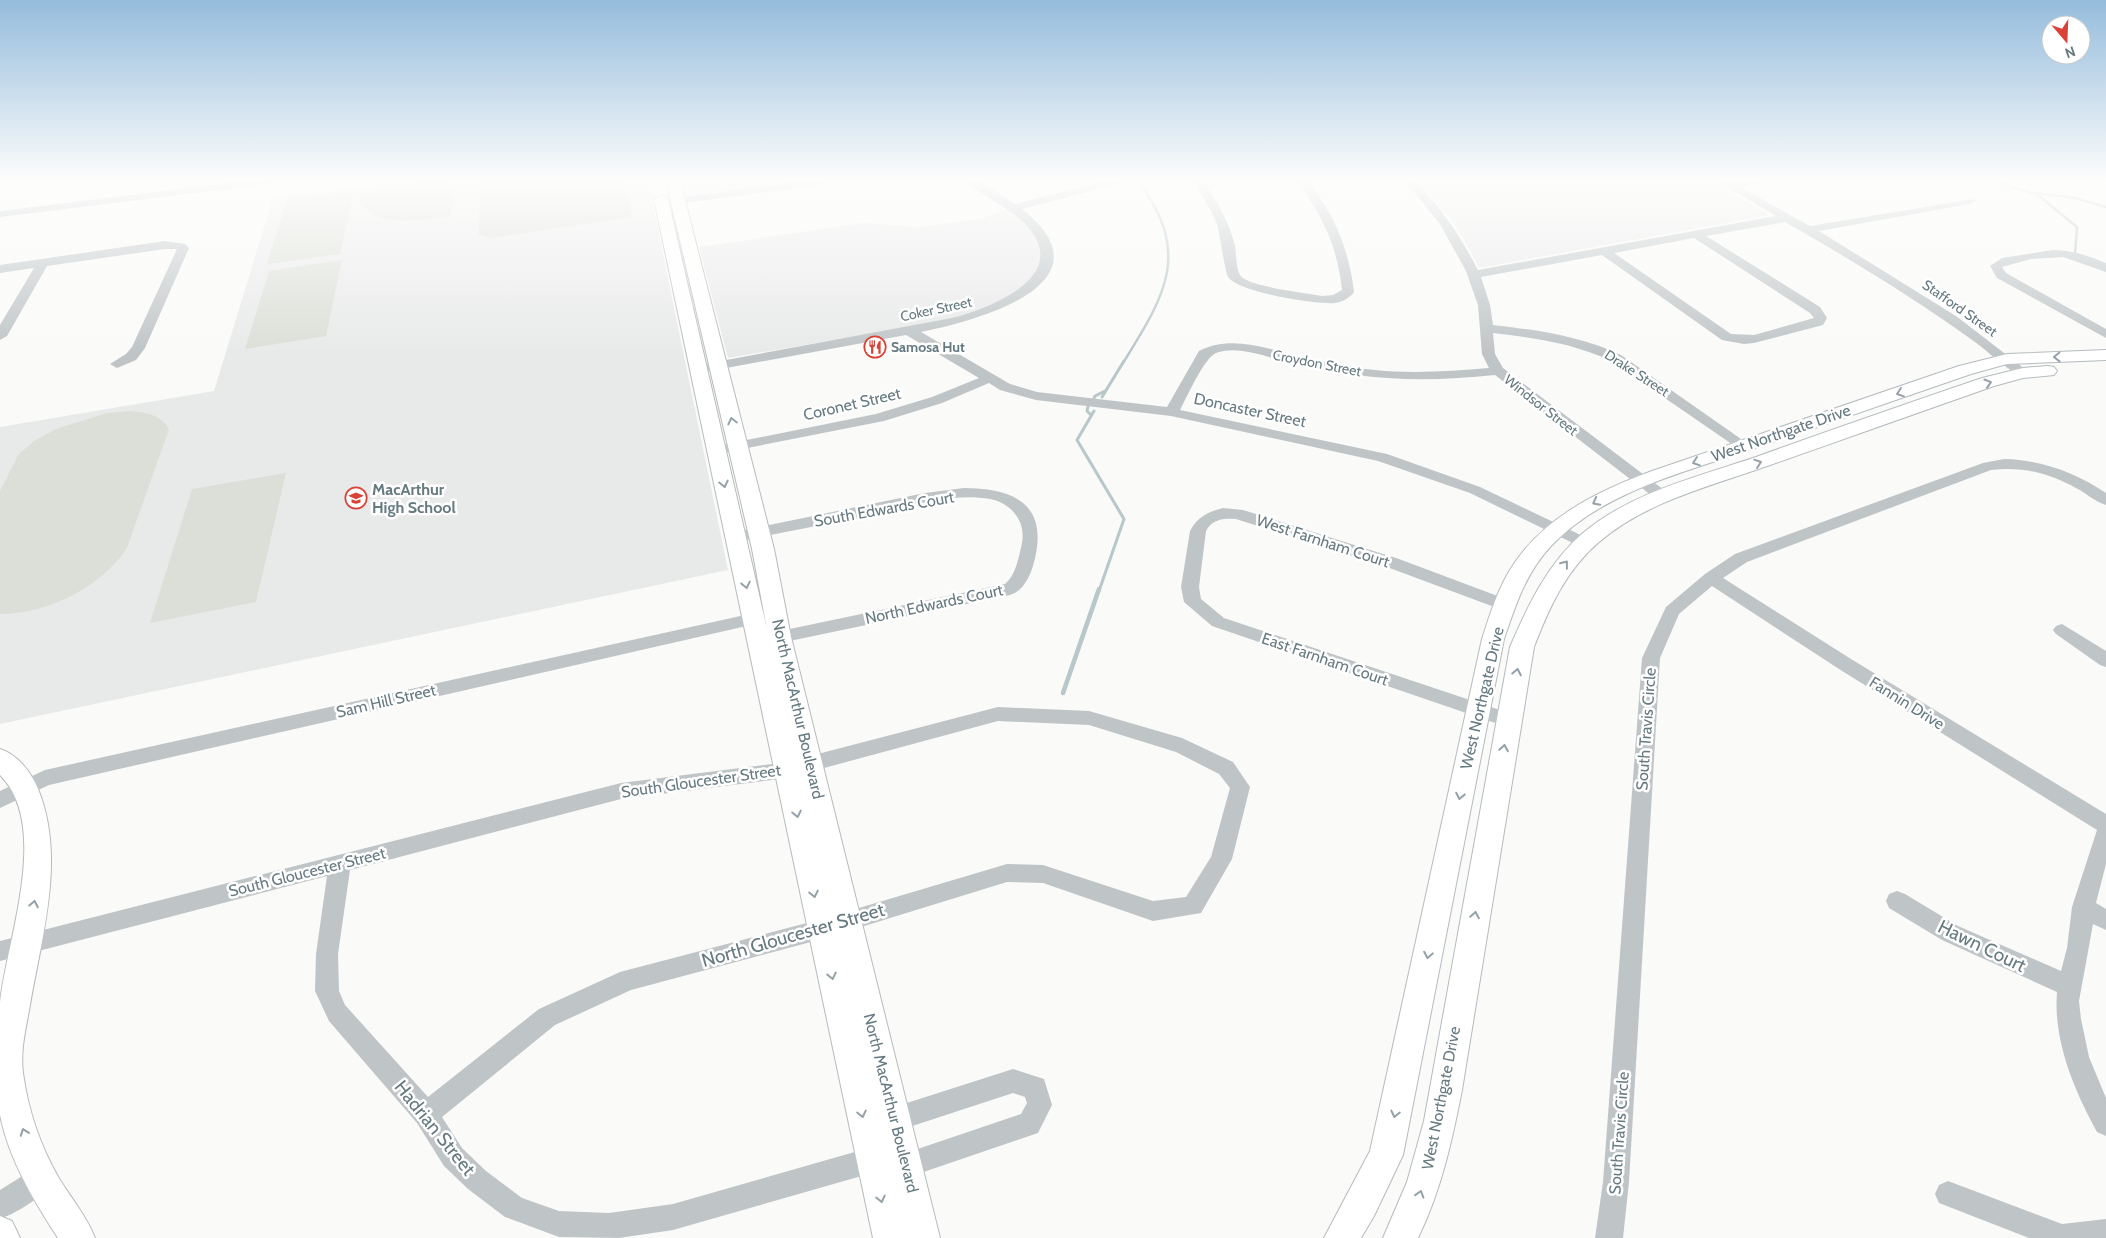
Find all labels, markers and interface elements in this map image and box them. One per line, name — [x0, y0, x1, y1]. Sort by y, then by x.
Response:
north arrow — [2041, 15, 2091, 65]
text: N — [2063, 42, 2078, 62]
street label: Stafford Street — [1919, 276, 2001, 341]
street label: Coker Street — [899, 293, 974, 325]
restaurant icon: Samosa Hut — [863, 335, 887, 359]
place label: Samosa Hut — [891, 338, 965, 356]
street label: Drake Street — [1601, 345, 1673, 401]
street label: Croydon Street — [1271, 346, 1363, 380]
one-way arrow — [2053, 351, 2061, 362]
street label: Windsor Street — [1500, 371, 1582, 440]
one-way arrow — [1983, 378, 1991, 388]
street label: Coronet Street — [801, 383, 903, 424]
one-way arrow — [1896, 387, 1905, 397]
street label: Doncaster Street — [1192, 389, 1308, 431]
street label: West Northgate Drive — [1709, 400, 1853, 466]
one-way arrow — [727, 417, 738, 425]
one-way arrow — [1693, 456, 1701, 466]
one-way arrow — [1753, 459, 1761, 469]
one-way arrow — [718, 479, 729, 488]
place label: MacArthur High School — [372, 480, 456, 517]
school or university icon: MacArthur High School — [344, 486, 368, 510]
street label: South Edwards Court — [812, 487, 956, 531]
one-way arrow — [1593, 496, 1602, 506]
street label: West Farnham Court — [1254, 511, 1392, 572]
one-way arrow — [1560, 561, 1568, 570]
one-way arrow — [740, 580, 751, 589]
street label: North Edwards Court — [863, 580, 1005, 628]
street label: North MacArthur Boulevard — [768, 617, 828, 801]
street label: West Northgate Drive — [1456, 625, 1508, 771]
street label: East Farnham Court — [1259, 628, 1391, 690]
one-way arrow — [1512, 667, 1522, 676]
street label: South Travis Circle — [1632, 667, 1660, 791]
street label: Fannin Drive — [1866, 672, 1948, 734]
street label: Sam Hill Street — [334, 680, 438, 722]
one-way arrow — [1498, 744, 1508, 752]
street label: South Gloucester Street — [620, 760, 783, 802]
one-way arrow — [1455, 791, 1466, 800]
one-way arrow — [791, 810, 802, 819]
street label: South Gloucester Street — [227, 843, 388, 901]
one-way arrow — [808, 889, 819, 898]
street label: North Gloucester Street — [699, 898, 888, 972]
one-way arrow — [28, 900, 38, 909]
one-way arrow — [1469, 910, 1479, 919]
street label: Hawn Court — [1934, 915, 2030, 977]
one-way arrow — [1423, 951, 1434, 959]
one-way arrow — [826, 972, 837, 981]
street label: North MacArthur Boulevard — [860, 1011, 922, 1195]
street label: West Northgate Drive — [1418, 1025, 1464, 1171]
street label: South Travis Circle — [1605, 1071, 1633, 1195]
street label: Hadrian Street — [390, 1076, 481, 1181]
one-way arrow — [856, 1109, 867, 1118]
one-way arrow — [1390, 1110, 1401, 1119]
one-way arrow — [19, 1128, 29, 1136]
one-way arrow — [1414, 1190, 1424, 1199]
one-way arrow — [875, 1194, 886, 1203]

